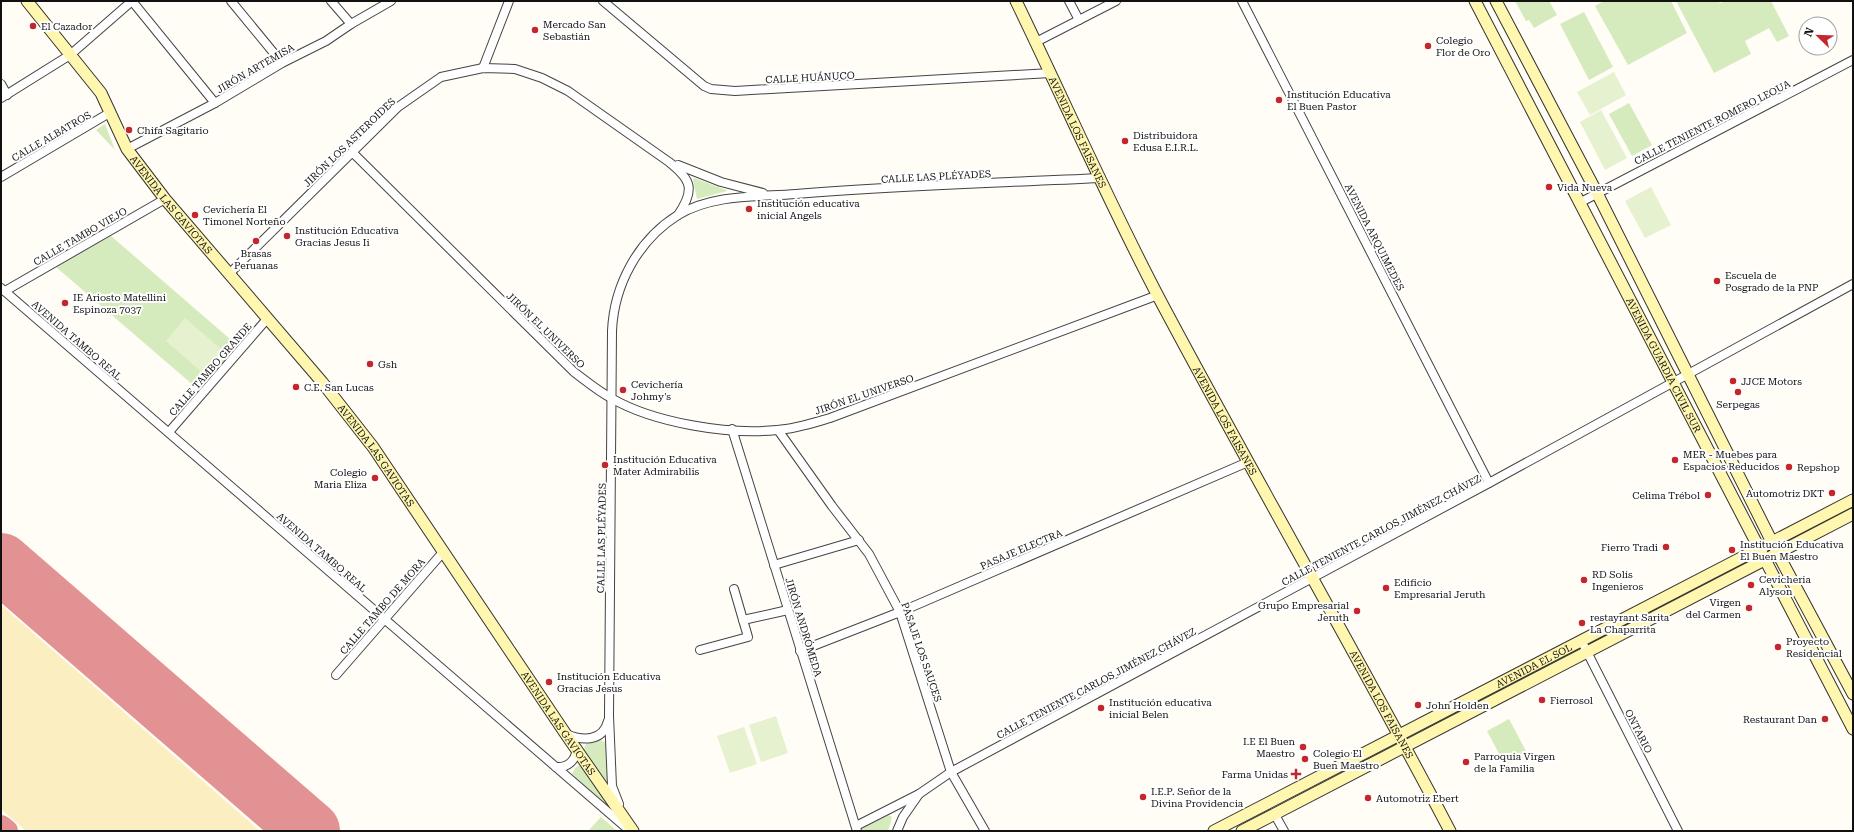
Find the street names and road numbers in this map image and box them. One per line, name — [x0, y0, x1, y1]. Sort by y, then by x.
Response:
street label: JIRÓN ARTEMISA — [214, 42, 296, 95]
street label: CALLE HUÁNUCO — [765, 70, 855, 85]
street label: AVENIDA LOS FAISANES — [1047, 75, 1108, 190]
street label: CALLE TENIENTE ROMERO LEOUA — [1632, 78, 1792, 167]
street label: JIRÓN LOS ASTEROIDES — [301, 96, 397, 189]
street label: CALLE ALBATROS — [10, 109, 93, 164]
street label: AVENIDA LAS GAVIOTAS — [128, 154, 214, 256]
street label: CALLE LAS PLÉYADES — [881, 168, 991, 185]
street label: AVENIDA ARQUIMEDES — [1343, 182, 1406, 293]
street label: CALLE TAMBO VIEJO — [32, 205, 129, 268]
street label: JIRÓN EL UNIVERSO — [504, 290, 587, 371]
street label: AVENIDA GUARDIA CIVIL SUR — [1624, 296, 1703, 434]
street label: AVENIDA TAMBO REAL — [30, 298, 124, 382]
street label: CALLE TAMBO GRANDE — [167, 321, 254, 418]
street label: AVENIDA LOS FAISANES — [1191, 365, 1259, 477]
street label: JIRÓN EL UNIVERSO — [813, 372, 915, 417]
street label: AVENIDA LAS GAVIOTAS — [336, 402, 416, 509]
street label: CALLE TENIENTE CARLOS JIMÉNEZ CHÁVEZ — [1280, 473, 1483, 588]
street label: CALLE LAS PLÉYADES — [595, 483, 608, 593]
street label: AVENIDA TAMBO REAL — [275, 510, 369, 594]
street label: PASAJE ELECTRA — [979, 527, 1064, 572]
street label: CALLE TAMBO DE MORA — [338, 556, 427, 657]
street label: JIRÓN ANDRÓMEDA — [783, 576, 824, 678]
street label: PASAJE LOS SAUCES — [899, 601, 944, 703]
street label: CALLE TENIENTE CARLOS JIMÉNEZ CHÁVEZ — [995, 626, 1198, 741]
street label: AVENIDA EL SOL — [1494, 642, 1574, 690]
street label: AVENIDA LOS FAISANES — [1347, 648, 1415, 761]
street label: AVENIDA LAS GAVIOTAS — [519, 669, 598, 777]
street label: ONTARIO — [1623, 707, 1654, 755]

